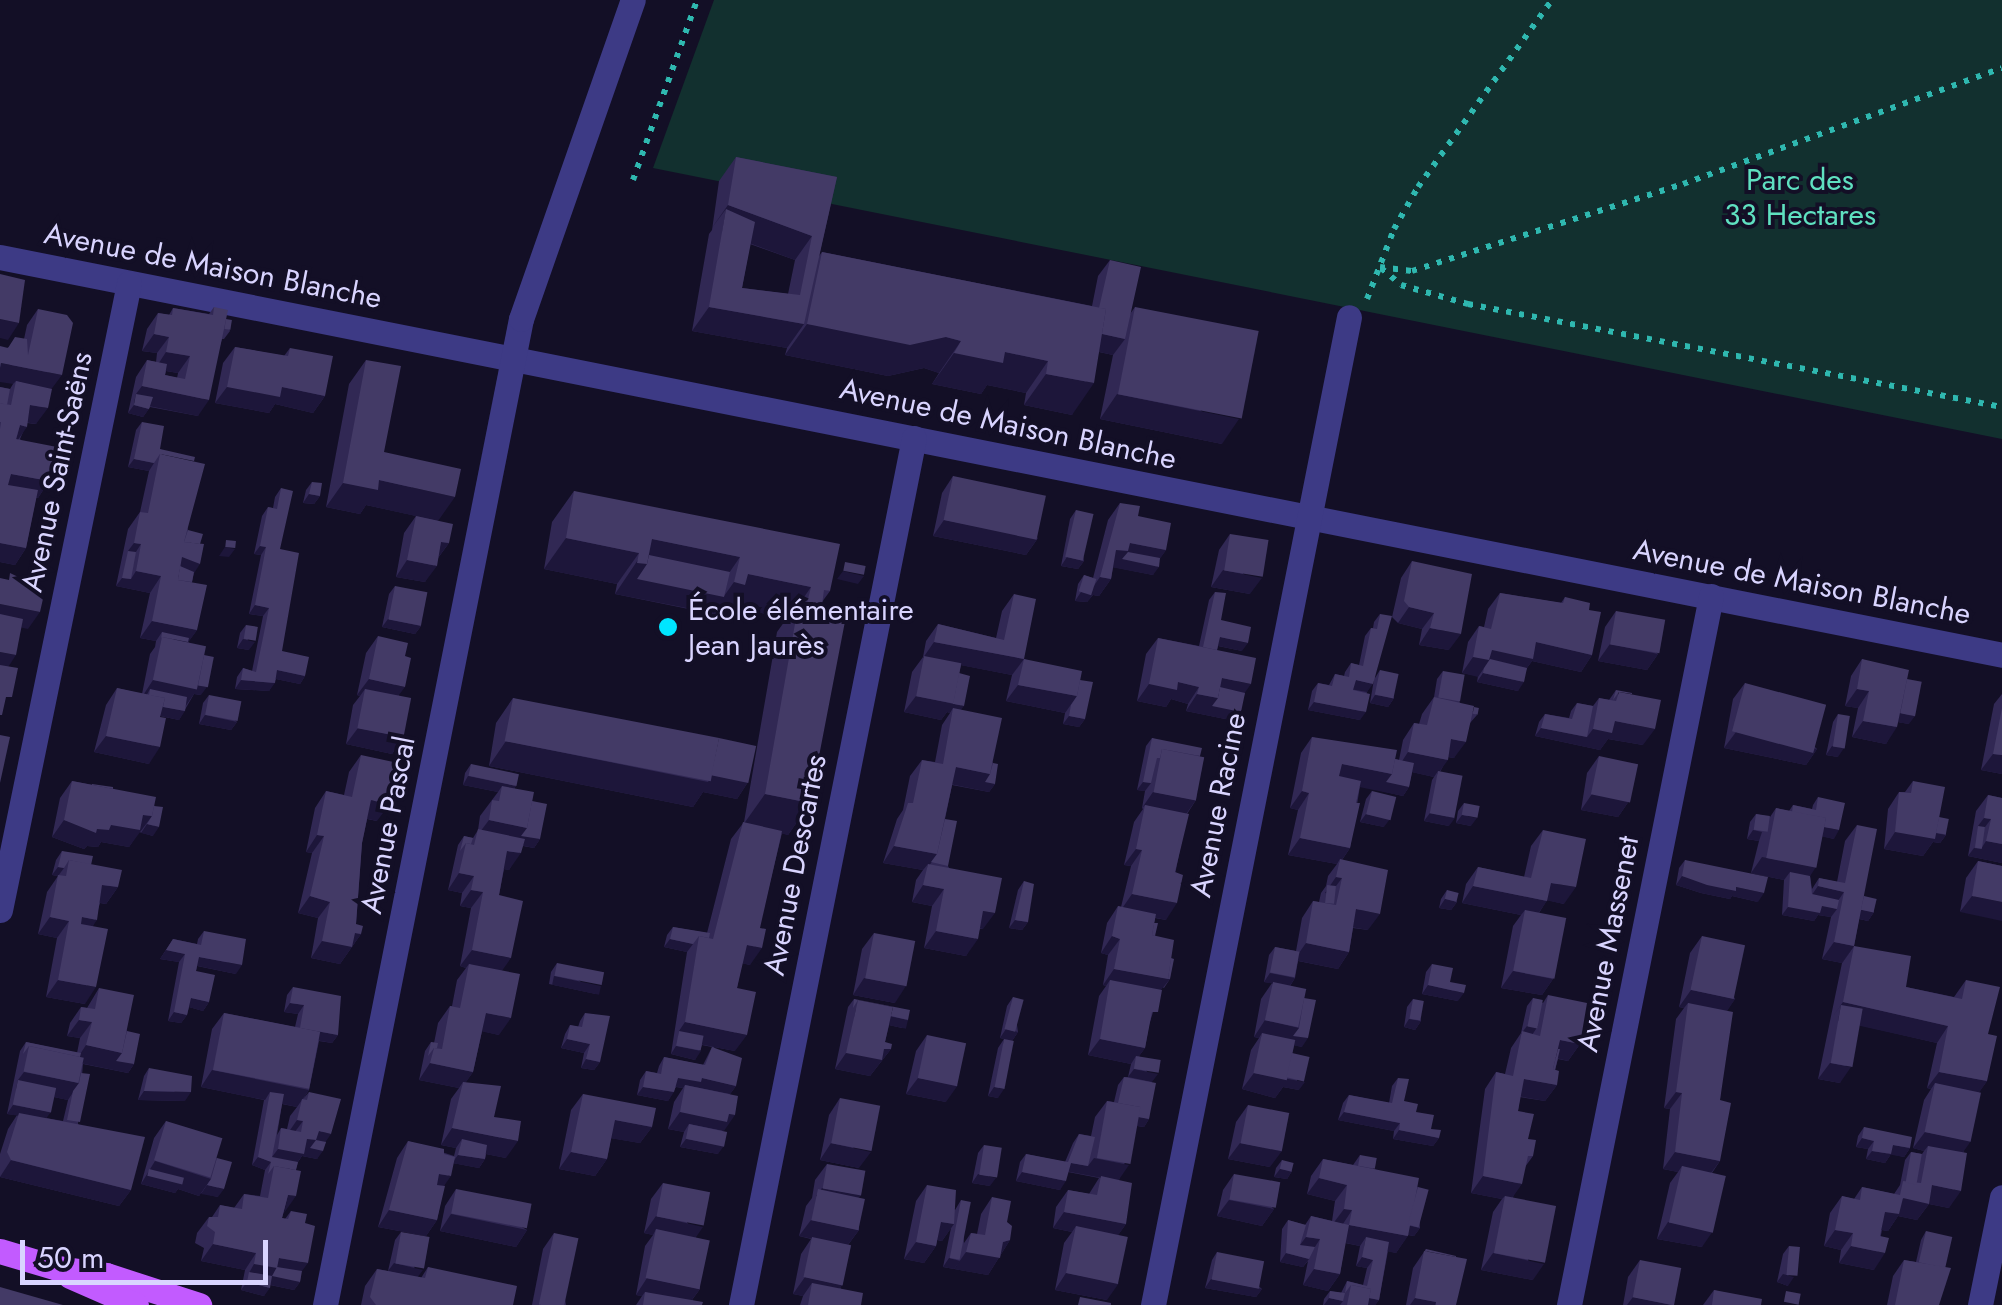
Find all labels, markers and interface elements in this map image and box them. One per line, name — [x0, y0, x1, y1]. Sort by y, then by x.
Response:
park label: Parc des 33 Hectares — [1724, 162, 1876, 232]
street label: Avenue de Maison Blanche — [41, 216, 385, 316]
street label: Avenue Saint-Saëns — [14, 349, 100, 595]
street label: Avenue de Maison Blanche — [836, 371, 1180, 477]
street label: Avenue de Maison Blanche — [1630, 532, 1974, 632]
place label: École élémentaire Jean Jaurès — [688, 592, 914, 662]
marker: École élémentaire Jean Jaurès — [657, 616, 679, 638]
street label: Avenue Racine — [1182, 710, 1254, 900]
street label: Avenue Pascal — [353, 733, 423, 917]
street label: Avenue Descartes — [756, 752, 834, 978]
street label: Avenue Massenet — [1569, 833, 1647, 1055]
scale bar — [25, 1220, 272, 1282]
text: 50 m — [37, 1236, 104, 1279]

